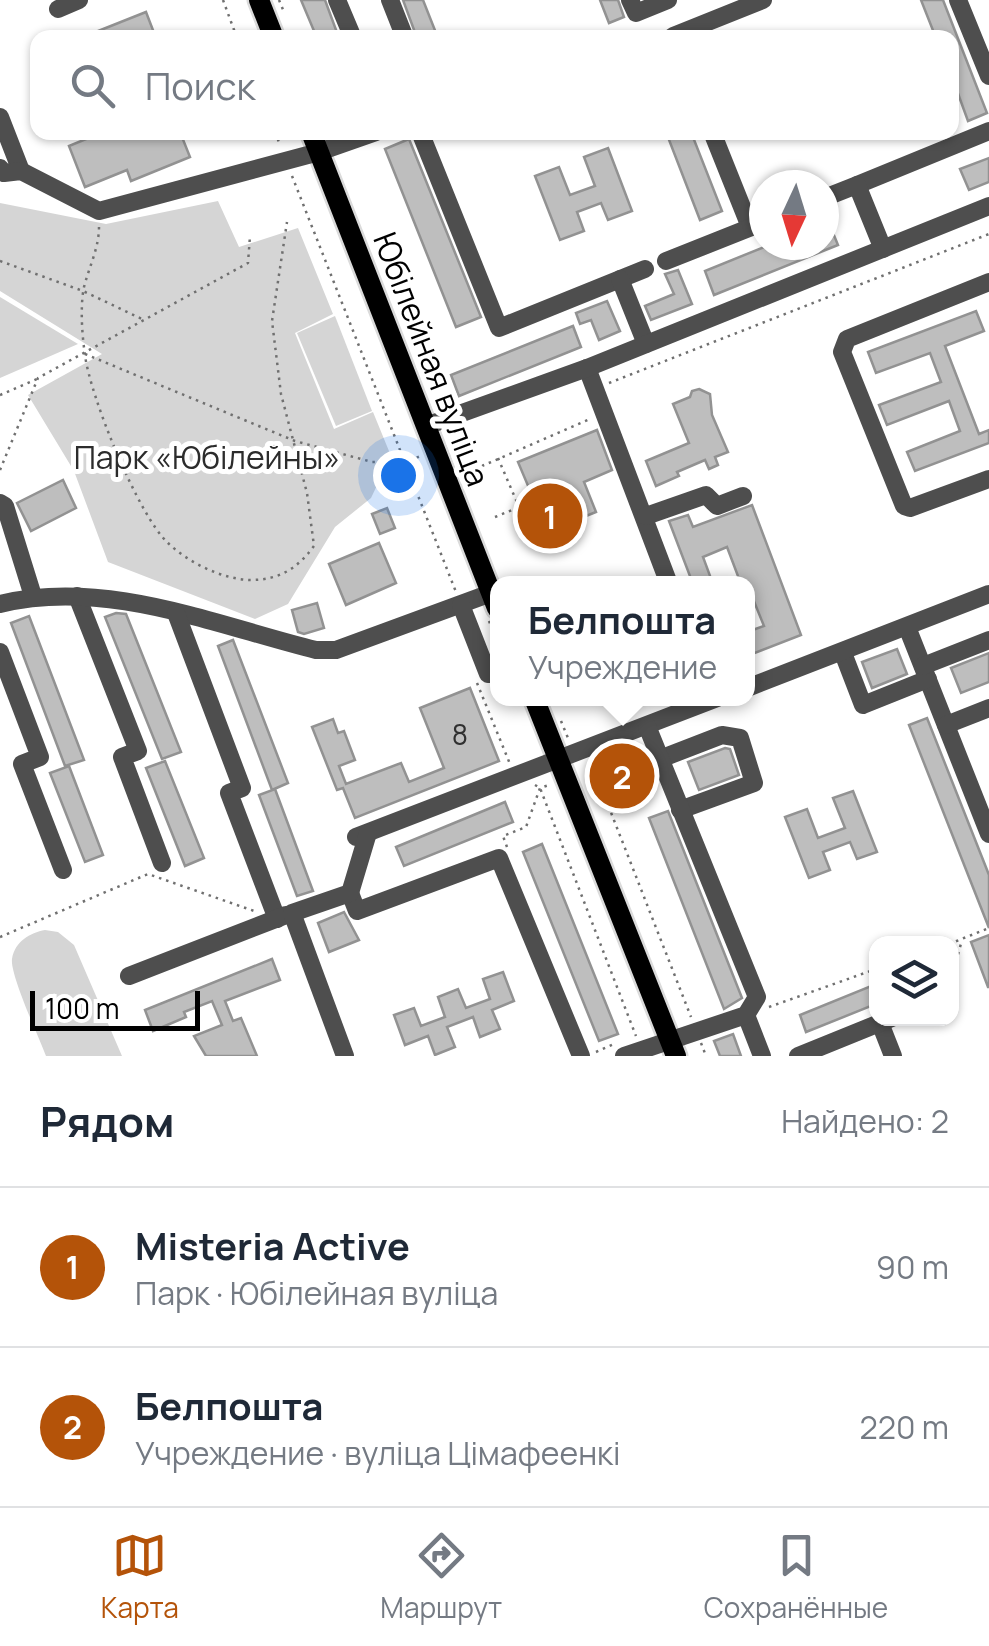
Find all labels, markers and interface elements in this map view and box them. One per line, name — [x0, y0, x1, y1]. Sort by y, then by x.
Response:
search box — [30, 30, 959, 140]
icon: search — [65, 58, 120, 113]
text: Поиск — [145, 59, 255, 111]
north arrow — [749, 170, 839, 260]
street label: Юбілейная вуліца — [363, 226, 501, 492]
park label: Парк «Юбілейны» — [74, 435, 340, 479]
your location — [373, 450, 424, 501]
pin: 1 — [518, 478, 582, 554]
popup — [490, 576, 755, 706]
text: Белпошта — [528, 593, 716, 645]
text: Учреждение — [528, 645, 717, 689]
house number: 8 — [452, 715, 468, 753]
pin: 2 — [590, 738, 654, 814]
map controls — [869, 936, 959, 1026]
button: layers — [869, 936, 959, 1026]
scale bar — [30, 986, 200, 1030]
text: 100 m — [45, 989, 119, 1027]
text: Рядом — [40, 1092, 174, 1150]
text: Найдено: 2 — [781, 1099, 949, 1143]
text: Misteria Active — [135, 1219, 410, 1271]
text: 1 — [65, 1245, 80, 1289]
text: 90 m — [876, 1245, 949, 1289]
text: Парк · Юбілейная вуліца — [135, 1271, 498, 1315]
text: Белпошта — [135, 1379, 323, 1431]
text: 2 — [63, 1405, 82, 1449]
text: 220 m — [859, 1405, 949, 1449]
text: Учреждение · вуліца Цімафеенкі — [135, 1431, 620, 1475]
tab: Карта — [101, 1528, 179, 1626]
tab: Маршрут — [380, 1528, 502, 1626]
tab: Сохранённые — [704, 1528, 888, 1626]

